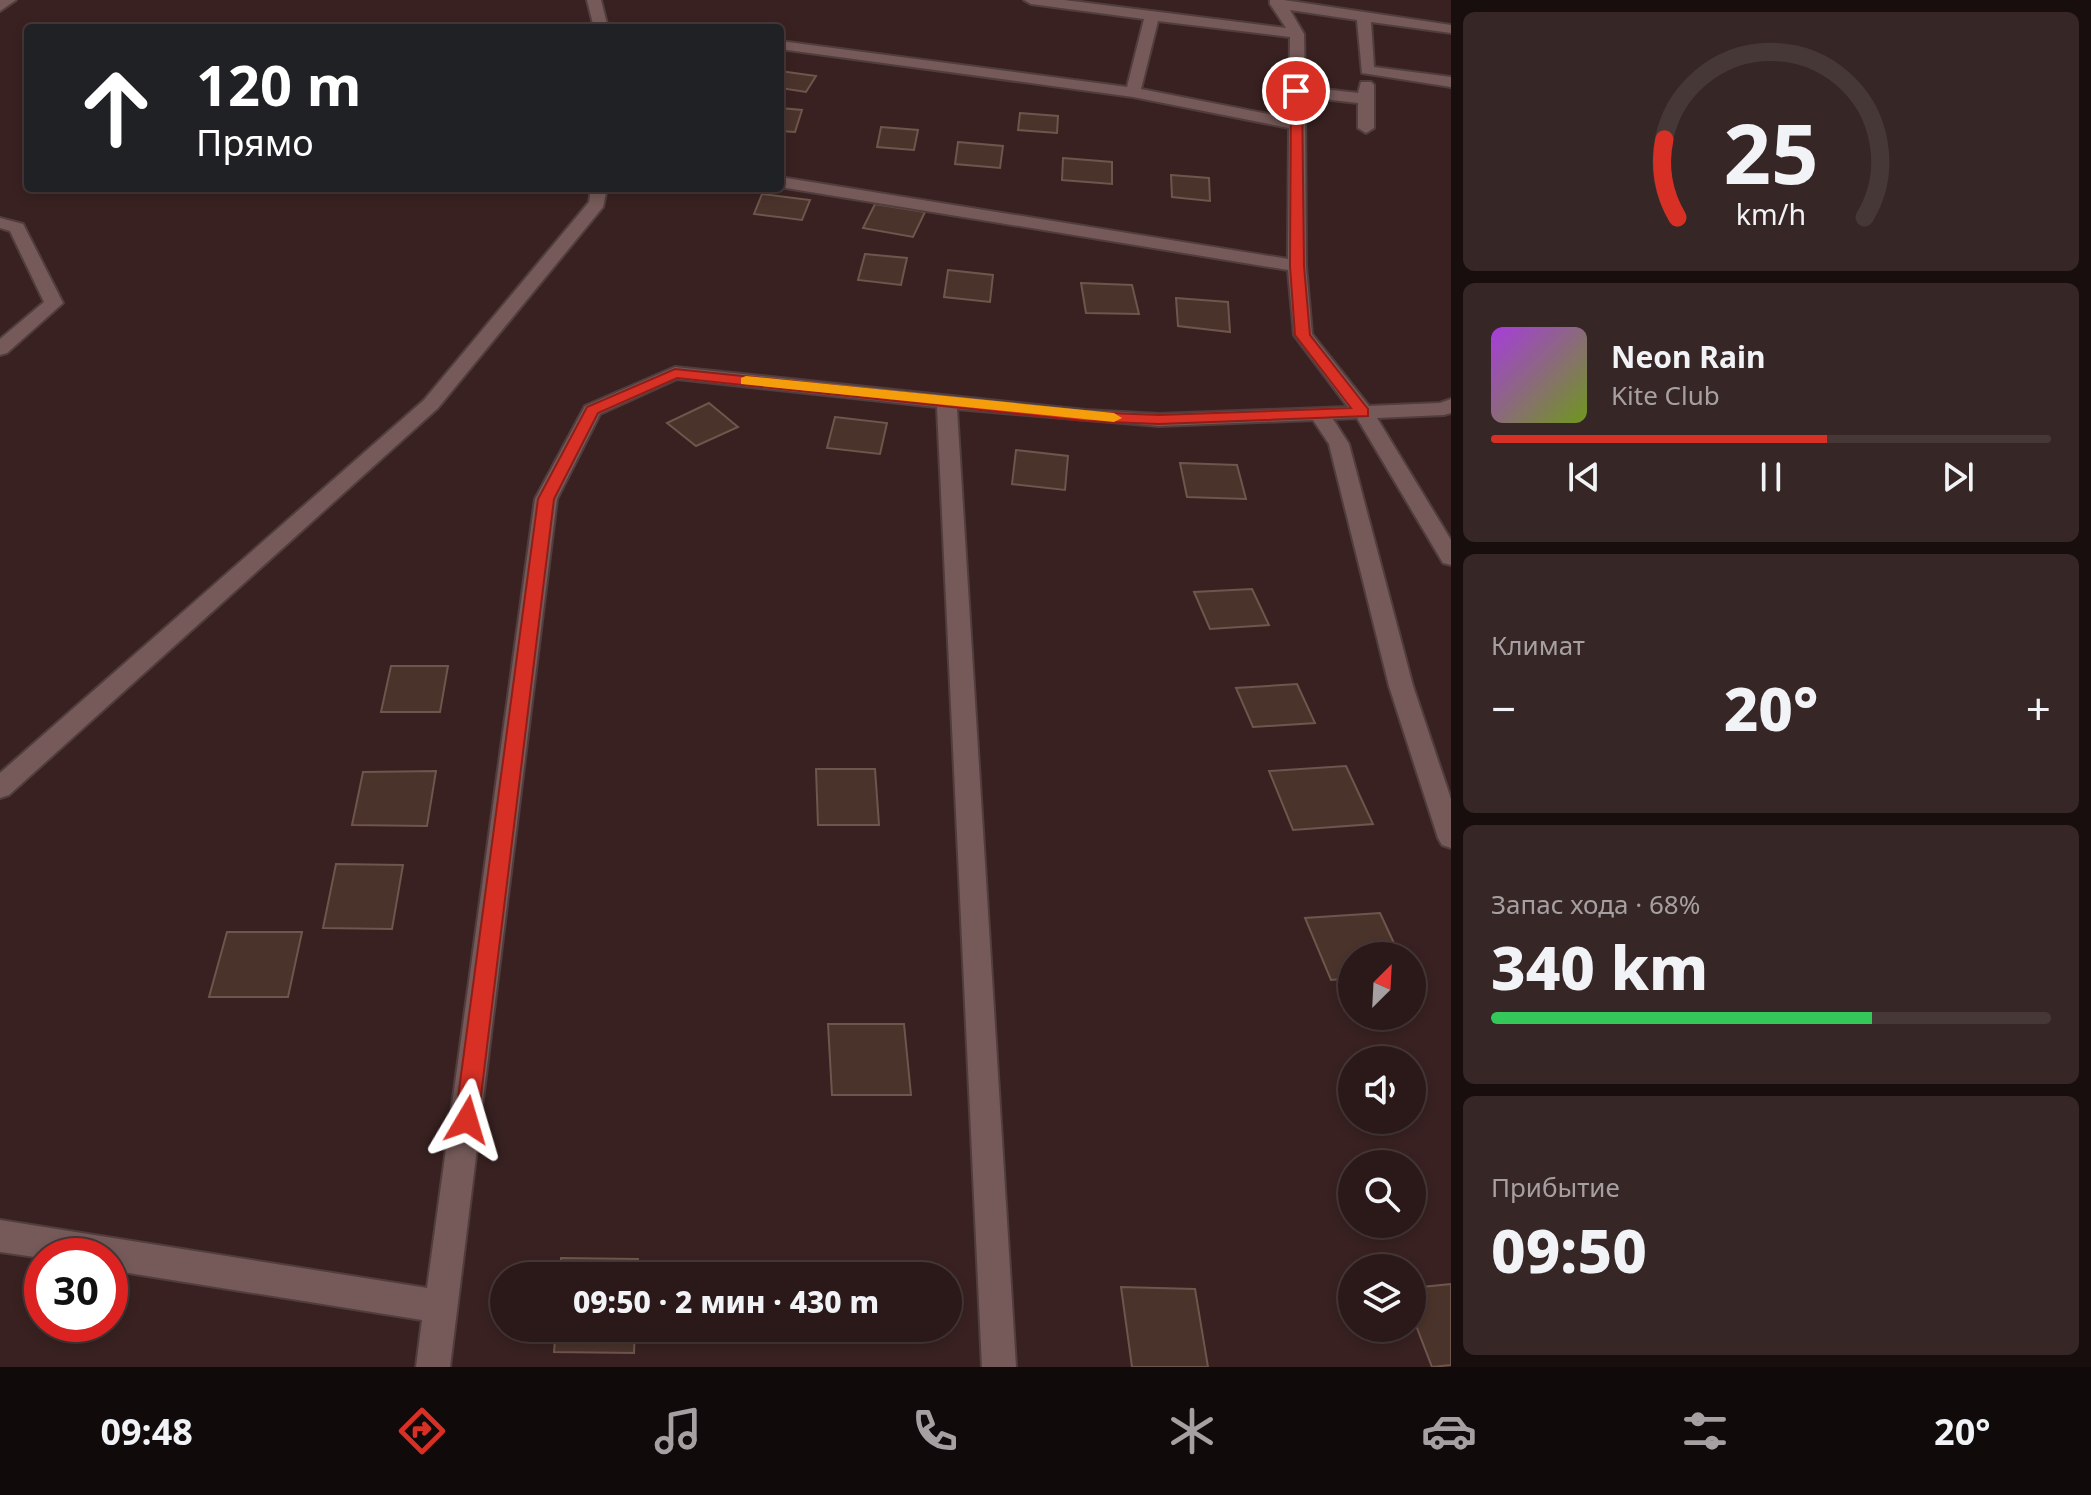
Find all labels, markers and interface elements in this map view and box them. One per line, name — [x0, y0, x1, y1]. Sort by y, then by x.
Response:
text: 120 m — [196, 46, 361, 122]
icon: ahead — [64, 56, 168, 160]
pin — [1262, 57, 1330, 125]
icon: arrive — [1274, 69, 1318, 113]
text: 25 — [1723, 94, 1819, 207]
text: Прямо — [196, 118, 314, 167]
text: km/h — [1736, 194, 1806, 233]
text: Neon Rain — [1611, 336, 1765, 377]
text: Kite Club — [1611, 377, 1720, 413]
icon: previous — [1562, 455, 1606, 499]
icon: pause — [1749, 455, 1793, 499]
icon: next — [1936, 455, 1980, 499]
text: Климат — [1491, 627, 1585, 663]
text: 20° — [1724, 667, 1818, 749]
text: − — [1491, 678, 1516, 738]
text: + — [2026, 678, 2051, 738]
text: Запас хода · 68% — [1491, 886, 1700, 922]
text: 340 km — [1491, 926, 1708, 1008]
north arrow — [1338, 942, 1426, 1030]
map controls — [1338, 942, 1426, 1342]
button: sound — [1338, 1046, 1426, 1134]
position arrow — [425, 1078, 509, 1162]
button: search — [1338, 1150, 1426, 1238]
text: Прибытие — [1491, 1169, 1620, 1205]
text: 09:50 — [1491, 1209, 1647, 1291]
speed limit sign: 30 — [24, 1238, 128, 1342]
button: layers — [1338, 1254, 1426, 1342]
text: 09:50 · 2 мин · 430 m — [573, 1281, 879, 1322]
icon: directions — [394, 1403, 450, 1459]
icon: music — [650, 1403, 706, 1459]
icon: phone — [907, 1403, 963, 1459]
icon: climate — [1164, 1403, 1220, 1459]
icon: car — [1421, 1403, 1477, 1459]
icon: filters — [1677, 1403, 1733, 1459]
text: 09:48 — [100, 1407, 193, 1456]
text: 20° — [1934, 1407, 1991, 1456]

